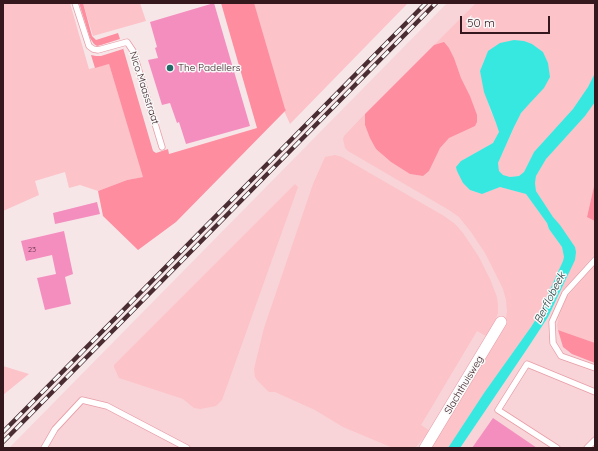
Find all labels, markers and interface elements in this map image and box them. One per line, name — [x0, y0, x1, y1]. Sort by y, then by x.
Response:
scale bar — [462, 8, 552, 34]
text: 50 m — [467, 15, 495, 30]
street label: Nico Maasstraat — [127, 50, 161, 126]
place label: The Padellers — [178, 62, 240, 74]
marker: The Padellers — [165, 63, 175, 73]
house number: 23 — [28, 245, 36, 255]
water label: Berflobeek — [531, 270, 569, 326]
street label: Slachthuisweg — [442, 354, 486, 416]

